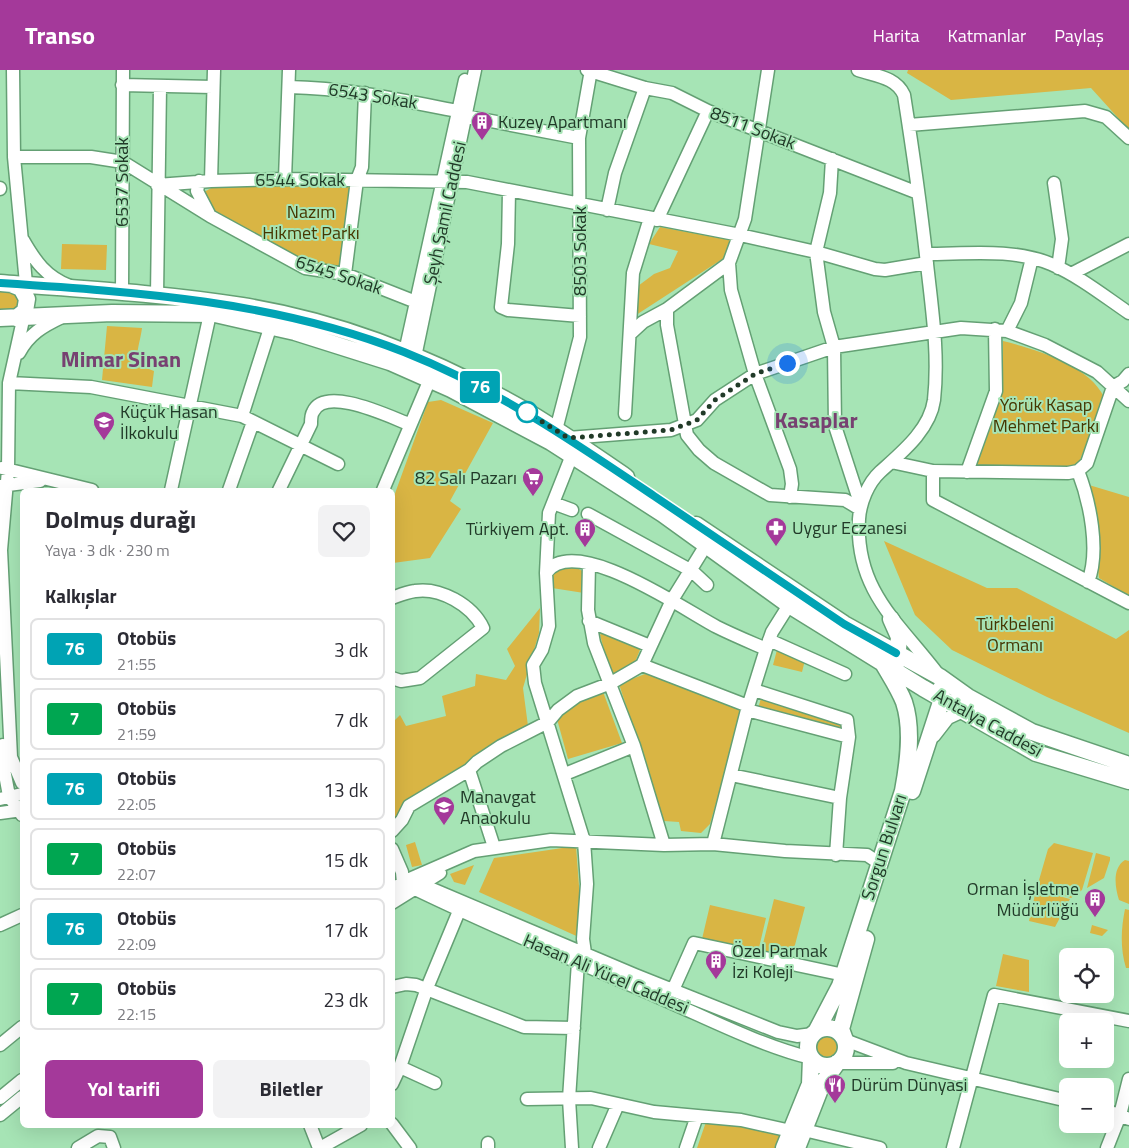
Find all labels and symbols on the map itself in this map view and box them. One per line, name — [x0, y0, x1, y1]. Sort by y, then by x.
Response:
street label: 6543 Sokak — [327, 75, 420, 116]
street label: 8511 Sokak — [706, 99, 800, 156]
place label: Kuzey Apartmanı — [498, 108, 627, 135]
building icon: Kuzey Apartmanı — [470, 110, 494, 141]
street label: 6537 Sokak — [108, 137, 135, 227]
street label: Şeyh Şamil Caddesi — [416, 139, 473, 287]
street label: 6544 Sokak — [255, 166, 345, 193]
park label: Nazım Hikmet Parkı — [262, 198, 360, 246]
street label: 8503 Sokak — [566, 206, 593, 296]
street label: 6545 Sokak — [292, 248, 386, 301]
district label: Mimar Sinan — [61, 342, 181, 376]
your location — [775, 351, 800, 376]
line badge: 76 — [458, 371, 502, 403]
park label: Yörük Kasap Mehmet Parkı — [993, 391, 1099, 439]
place label: Küçük Hasan İlkokulu — [120, 398, 218, 446]
unlabelled marker — [516, 401, 538, 423]
district label: Kasaplar — [774, 403, 858, 437]
school or university icon: Küçük Hasan İlkokulu — [92, 410, 116, 441]
place label: 82 Salı Pazarı — [415, 464, 517, 491]
supermarket icon: 82 Salı Pazarı — [521, 466, 545, 497]
place label: Uygur Eczanesi — [792, 514, 907, 541]
place label: Türkiyem Apt. — [466, 515, 569, 542]
pharmacy icon: Uygur Eczanesi — [764, 516, 788, 547]
building icon: Türkiyem Apt. — [573, 517, 597, 548]
park label: Türkbeleni Ormanı — [976, 610, 1054, 658]
street label: Antalya Caddesi — [929, 682, 1048, 764]
place label: Manavgat Anaokulu — [460, 783, 536, 831]
street label: Sorgun Bulvarı — [854, 790, 913, 903]
school or university icon: Manavgat Anaokulu — [432, 795, 456, 826]
place label: Orman İşletme Müdürlüğü — [967, 875, 1079, 923]
building icon: Orman İşletme Müdürlüğü — [1083, 887, 1107, 918]
street label: Hasan Ali Yücel Caddesi — [519, 926, 693, 1021]
place label: Özel Parmak İzi Koleji — [732, 937, 828, 985]
building icon: Özel Parmak İzi Koleji — [704, 949, 728, 980]
place label: Dürüm Dünyasi — [851, 1071, 968, 1098]
restaurant icon: Dürüm Dünyasi — [823, 1073, 847, 1104]

